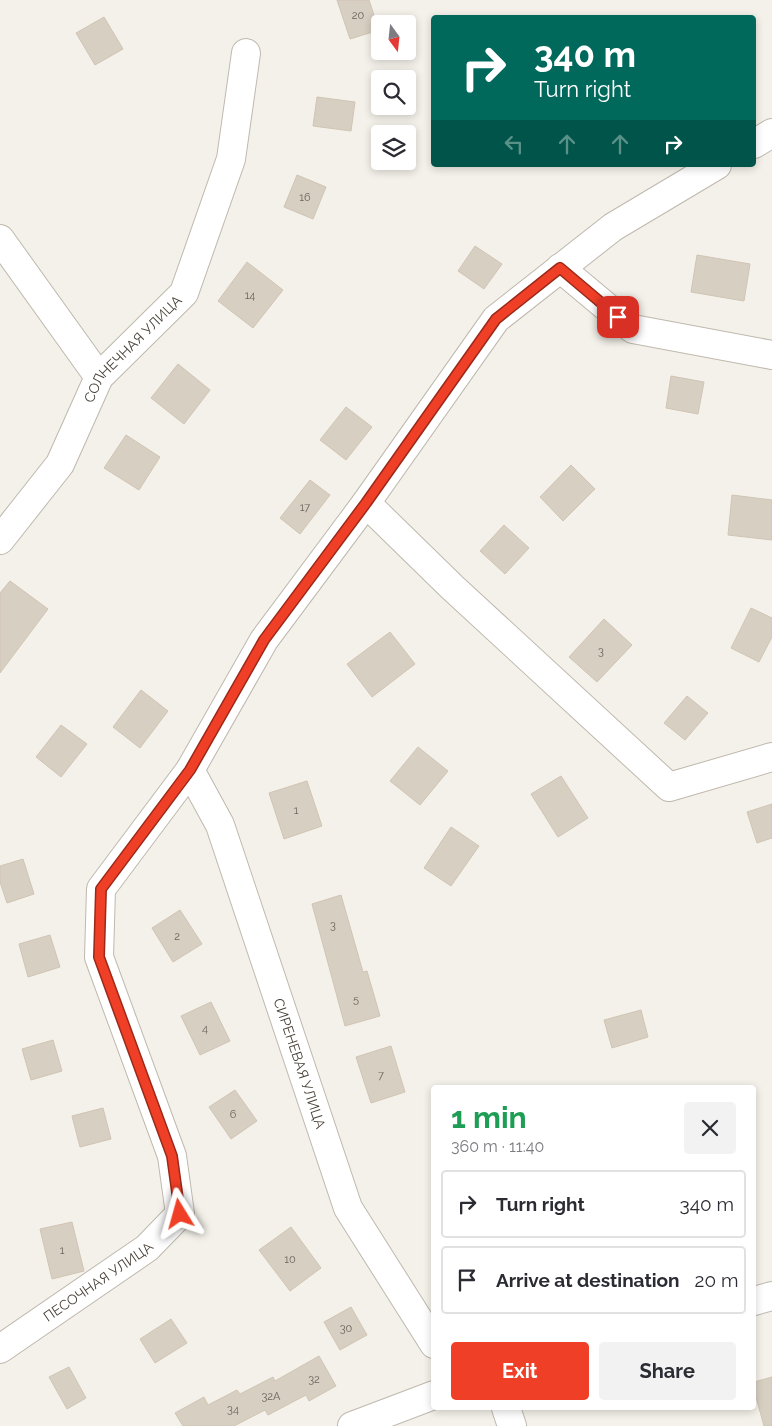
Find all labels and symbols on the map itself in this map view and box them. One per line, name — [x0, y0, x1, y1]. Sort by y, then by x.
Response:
house number: 20 — [352, 9, 364, 22]
north arrow — [371, 15, 416, 60]
house number: 16 — [299, 191, 311, 204]
house number: 14 — [245, 289, 255, 302]
street label: СОЛНЕЧНАЯ УЛИЦА — [81, 292, 185, 405]
pin — [597, 296, 639, 338]
house number: 17 — [300, 501, 310, 514]
house number: 3 — [598, 645, 604, 658]
house number: 1 — [294, 804, 299, 817]
house number: 3 — [330, 919, 336, 932]
house number: 2 — [174, 930, 180, 943]
house number: 5 — [353, 993, 359, 1006]
street label: СИРЕНЕВАЯ УЛИЦА — [270, 996, 329, 1131]
house number: 4 — [202, 1022, 208, 1035]
house number: 7 — [378, 1069, 384, 1082]
house number: 6 — [230, 1108, 237, 1121]
position arrow — [153, 1187, 205, 1239]
street label: ПЕСОЧНАЯ УЛИЦА — [40, 1238, 157, 1325]
house number: 1 — [60, 1244, 65, 1257]
house number: 10 — [284, 1253, 296, 1266]
house number: 30 — [340, 1322, 353, 1335]
house number: 32 — [308, 1373, 320, 1386]
house number: 32А — [261, 1390, 281, 1403]
house number: 34 — [227, 1403, 239, 1416]

